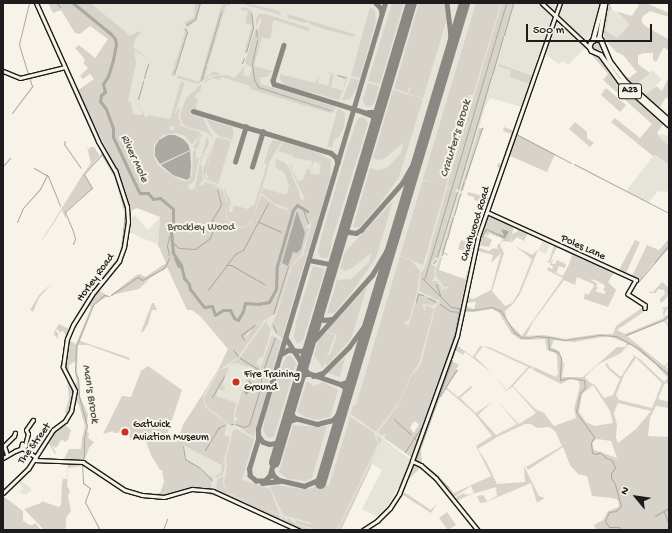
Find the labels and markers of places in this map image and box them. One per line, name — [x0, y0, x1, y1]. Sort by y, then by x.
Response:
place label: Fire Training Ground — [244, 369, 300, 395]
marker: Fire Training Ground — [231, 377, 241, 387]
place label: Gatwick Aviation Museum — [133, 419, 209, 445]
marker: Gatwick Aviation Museum — [120, 427, 130, 437]

